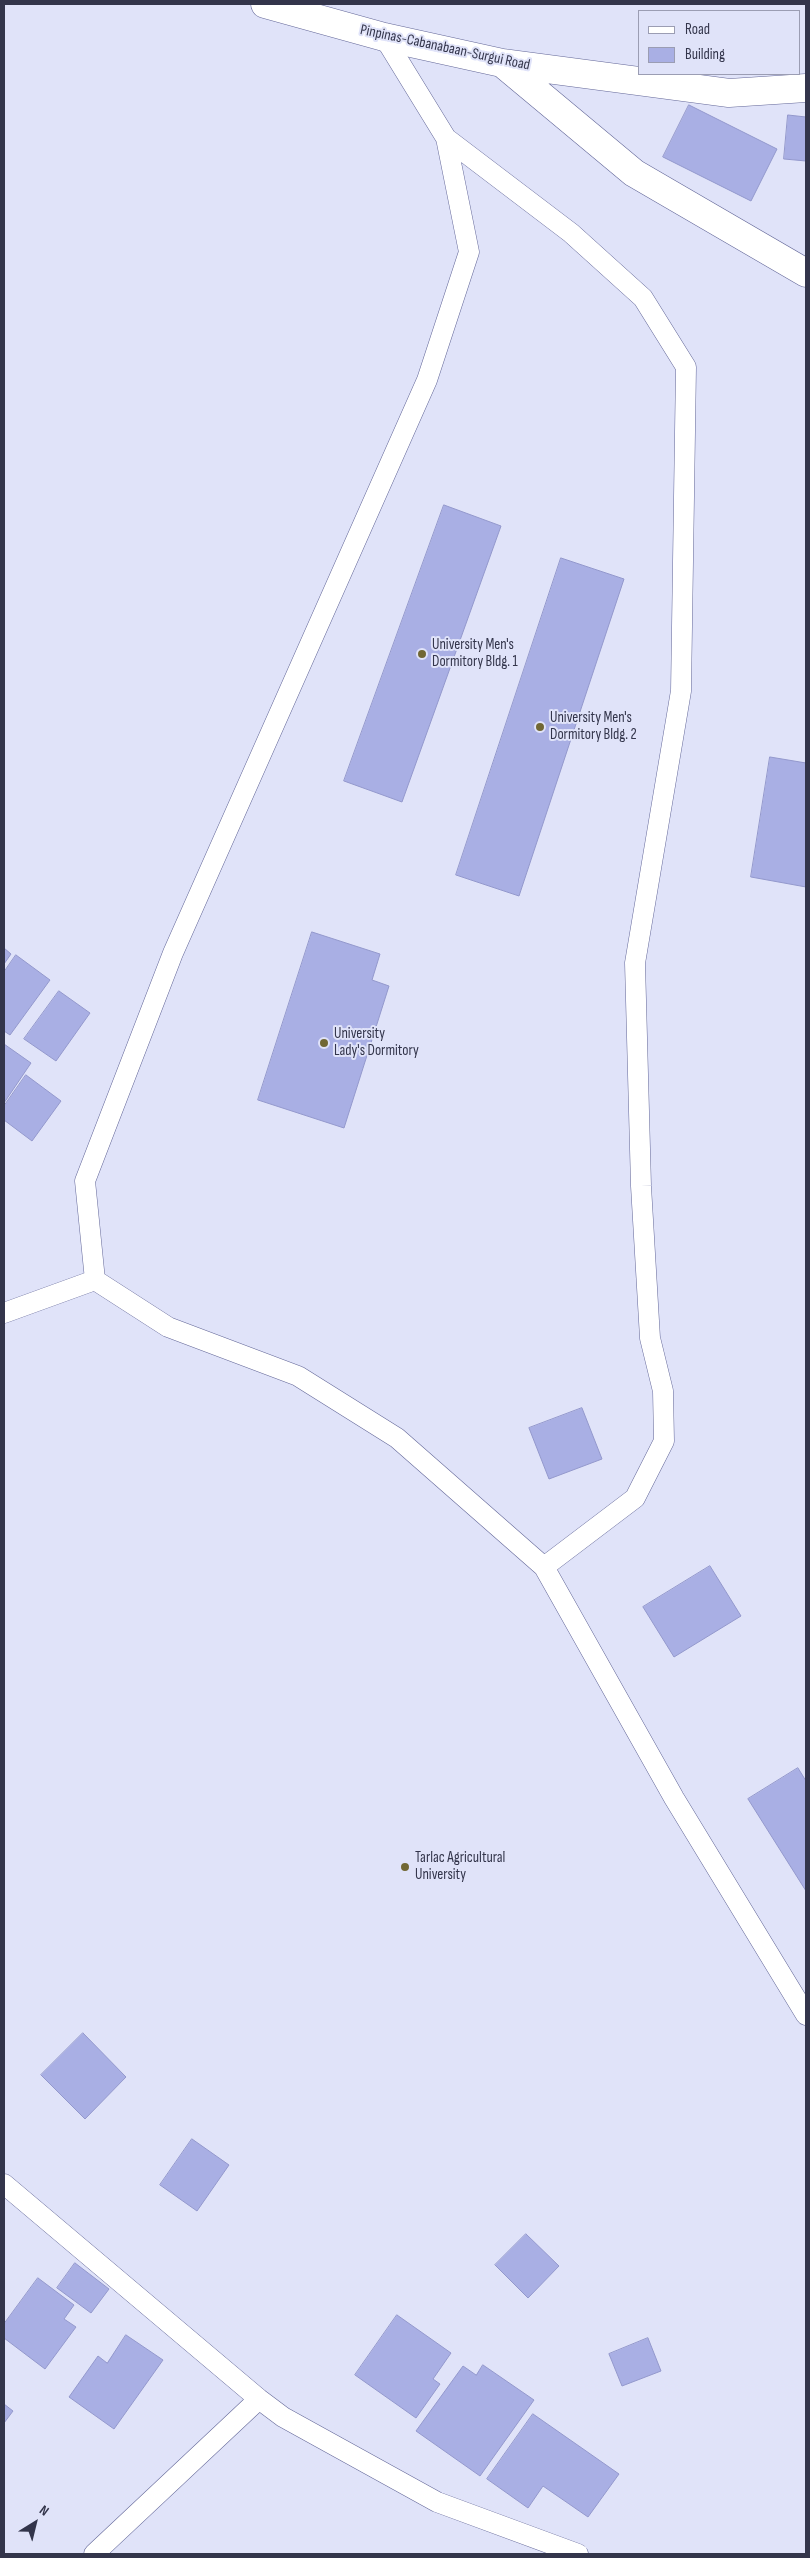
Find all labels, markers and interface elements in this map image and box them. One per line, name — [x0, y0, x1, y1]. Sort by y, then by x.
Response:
legend — [638, 10, 800, 75]
text: Road — [685, 20, 710, 39]
street label: Pinpinas-Cabanabaan-Surgui Road — [358, 21, 532, 75]
text: Building — [685, 45, 725, 64]
place label: University Men's Dormitory Bldg. 1 — [432, 636, 518, 671]
marker: University Men's Dormitory Bldg. 1 — [416, 648, 428, 660]
place label: University Men's Dormitory Bldg. 2 — [550, 709, 637, 744]
marker: University Men's Dormitory Bldg. 2 — [534, 721, 546, 733]
place label: University Lady's Dormitory — [334, 1025, 419, 1060]
marker: University Lady's Dormitory — [318, 1037, 330, 1049]
place label: Tarlac Agricultural University — [415, 1849, 505, 1884]
marker: Tarlac Agricultural University — [399, 1861, 411, 1873]
north arrow — [10, 2498, 60, 2548]
text: N — [36, 2501, 52, 2520]

